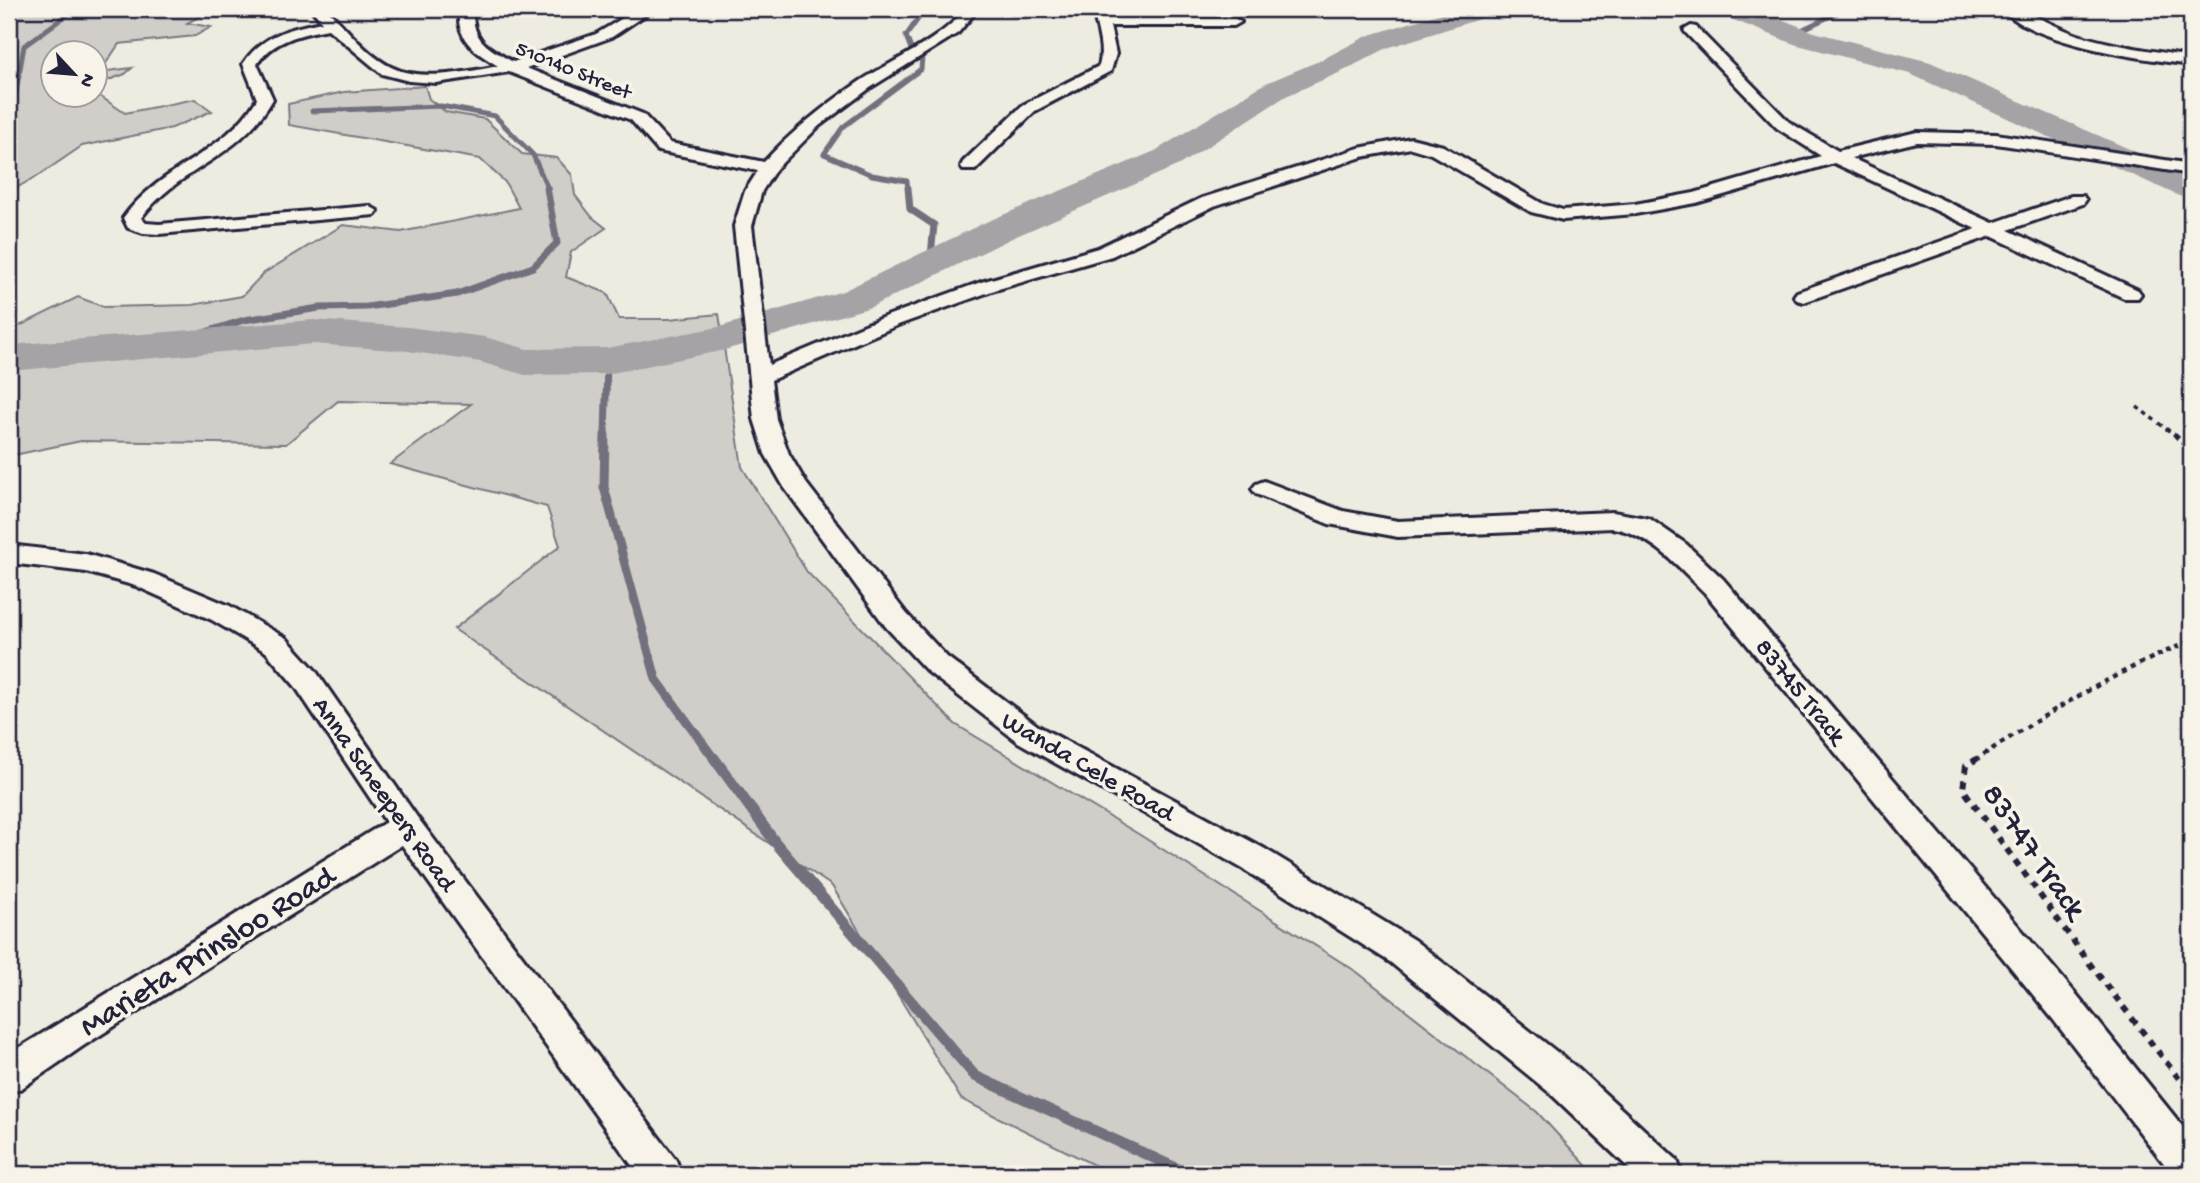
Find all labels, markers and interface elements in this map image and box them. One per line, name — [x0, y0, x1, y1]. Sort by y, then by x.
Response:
north arrow — [38, 38, 108, 108]
street label: 510140 Street — [511, 38, 637, 108]
text: N — [73, 69, 99, 91]
street label: 83745 Track — [1746, 634, 1852, 754]
street label: Anna Scheepers Road — [304, 692, 462, 900]
street label: Wanda Cele Road — [995, 707, 1180, 832]
street label: 83747 Track — [1971, 778, 2094, 930]
street label: Marieta Prinsloo Road — [74, 858, 345, 1047]

